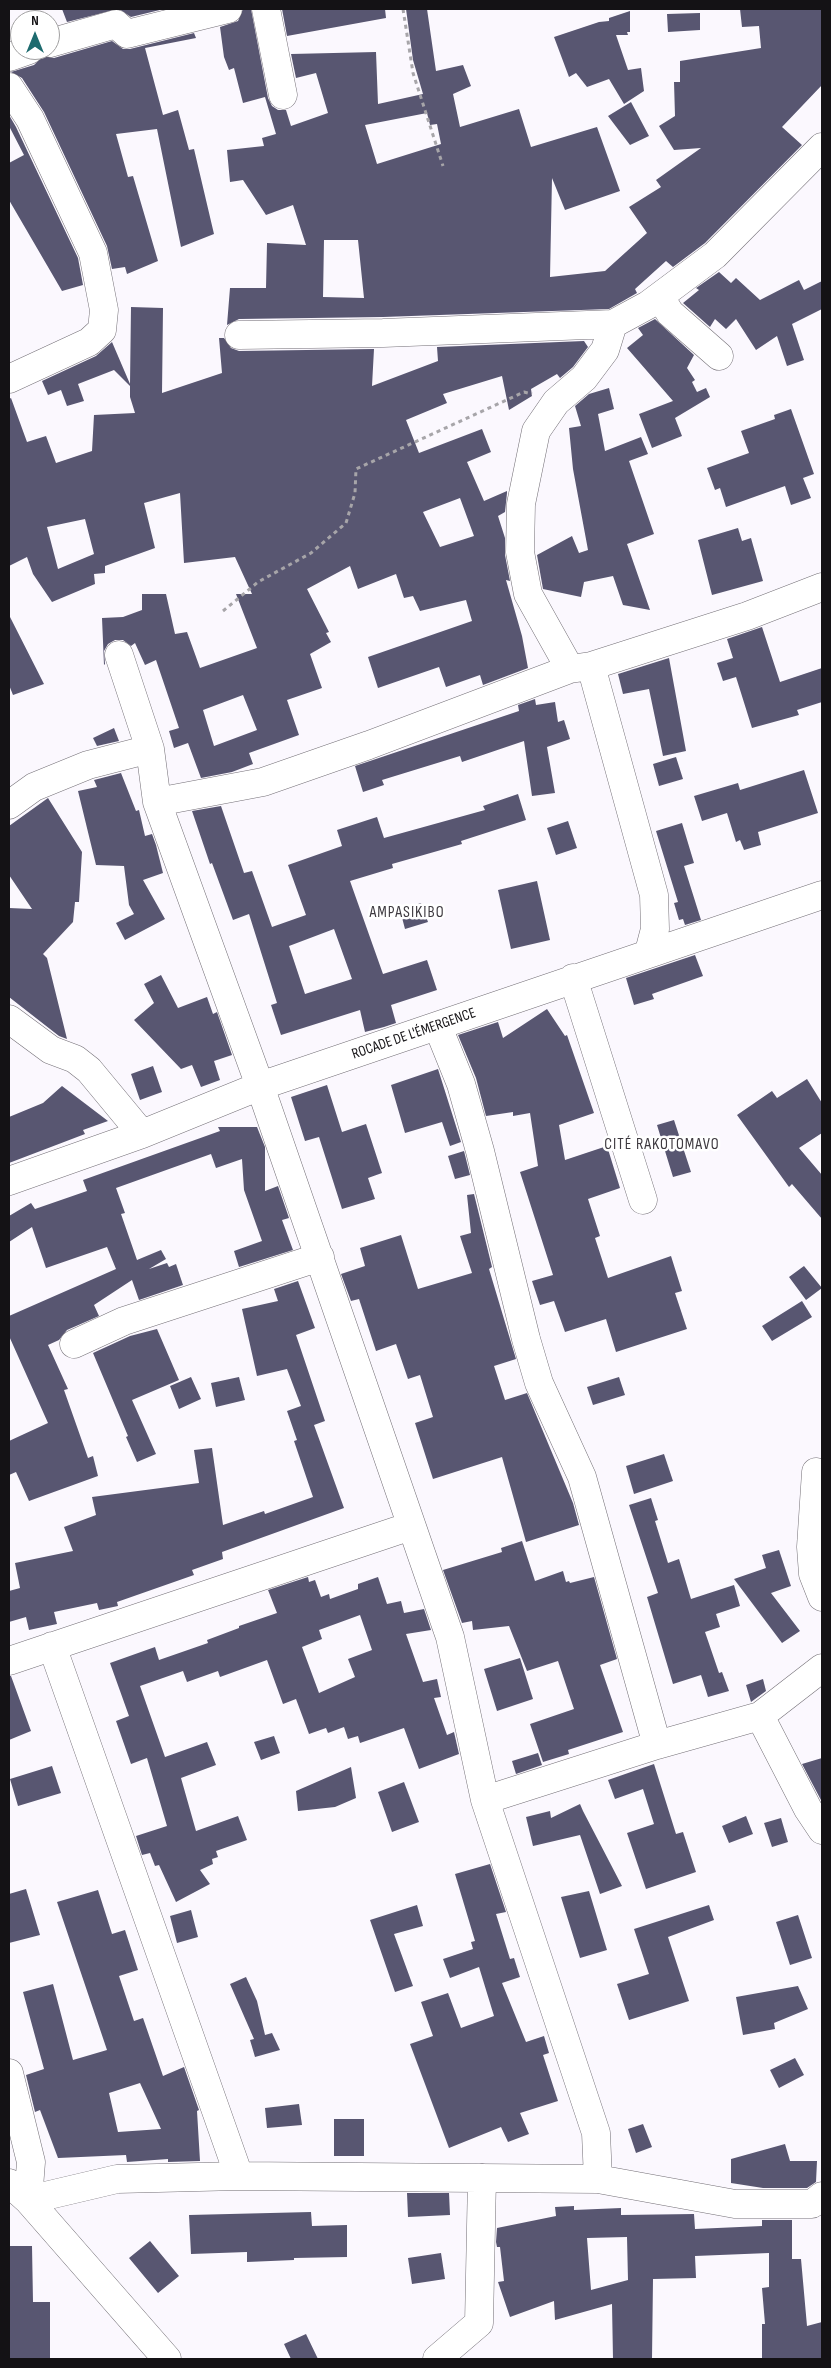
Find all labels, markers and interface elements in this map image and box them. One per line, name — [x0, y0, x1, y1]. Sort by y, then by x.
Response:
north arrow — [10, 10, 60, 60]
text: N — [31, 12, 39, 29]
district label: AMPASIKIBO — [368, 903, 446, 923]
street label: ROCADE DE L'ÉMERGENCE — [350, 1004, 478, 1064]
district label: CITÉ RAKOTOMAVO — [602, 1135, 722, 1155]

